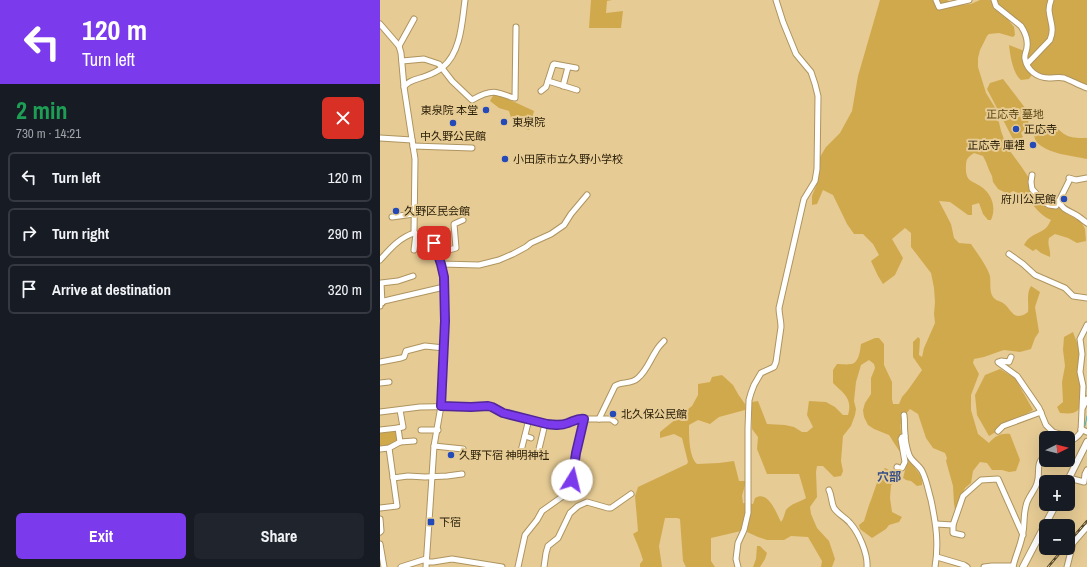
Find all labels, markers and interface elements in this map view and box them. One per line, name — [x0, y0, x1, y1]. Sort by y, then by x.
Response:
text: 120 m — [82, 11, 147, 49]
icon: left — [16, 16, 68, 68]
text: Turn left — [82, 47, 135, 72]
text: 2 min — [16, 94, 67, 126]
button: close — [322, 97, 364, 139]
place label: 東泉院 本堂 — [420, 103, 478, 117]
marker: 東泉院 本堂 — [481, 105, 491, 115]
park label: 正応寺 墓地 — [986, 107, 1044, 121]
place label: 東泉院 — [512, 115, 545, 129]
marker: 東泉院 — [499, 117, 509, 127]
marker: 中久野公民館 — [448, 118, 458, 128]
place label: 正応寺 — [1024, 122, 1057, 136]
marker: 正応寺 — [1011, 124, 1021, 134]
text: 730 m · 14:21 — [16, 125, 81, 142]
place label: 中久野公民館 — [420, 129, 486, 143]
place label: 正応寺 庫裡 — [967, 138, 1025, 152]
marker: 正応寺 庫裡 — [1028, 140, 1038, 150]
place label: 小田原市立久野小学校 — [513, 152, 623, 166]
marker: 小田原市立久野小学校 — [500, 154, 510, 164]
icon: left — [18, 166, 40, 188]
text: Turn left — [52, 167, 100, 188]
text: 120 m — [328, 167, 362, 188]
place label: 府川公民館 — [1001, 192, 1056, 206]
marker: 府川公民館 — [1059, 194, 1069, 204]
place label: 久野区民会館 — [404, 204, 470, 218]
marker: 久野区民会館 — [391, 206, 401, 216]
icon: right — [18, 222, 40, 244]
text: Turn right — [52, 223, 109, 244]
text: 290 m — [328, 223, 362, 244]
pin — [417, 226, 451, 260]
icon: arrive — [423, 232, 445, 254]
icon: arrive — [18, 278, 40, 300]
text: Arrive at destination — [52, 279, 171, 300]
text: 320 m — [328, 279, 362, 300]
place label: 北久保公民館 — [621, 407, 687, 421]
marker: 北久保公民館 — [608, 409, 618, 419]
north arrow — [1039, 431, 1075, 467]
map controls — [1039, 431, 1075, 555]
place label: 久野下宿 神明神社 — [459, 448, 550, 462]
marker: 久野下宿 神明神社 — [446, 450, 456, 460]
position arrow — [551, 459, 593, 501]
district label: 穴部 — [877, 469, 901, 485]
button: + — [1039, 475, 1075, 511]
button: Exit — [16, 513, 186, 559]
button: Share — [194, 513, 364, 559]
place label: 下宿 — [439, 515, 461, 529]
marker: 下宿 — [426, 517, 436, 527]
button: − — [1039, 519, 1075, 555]

